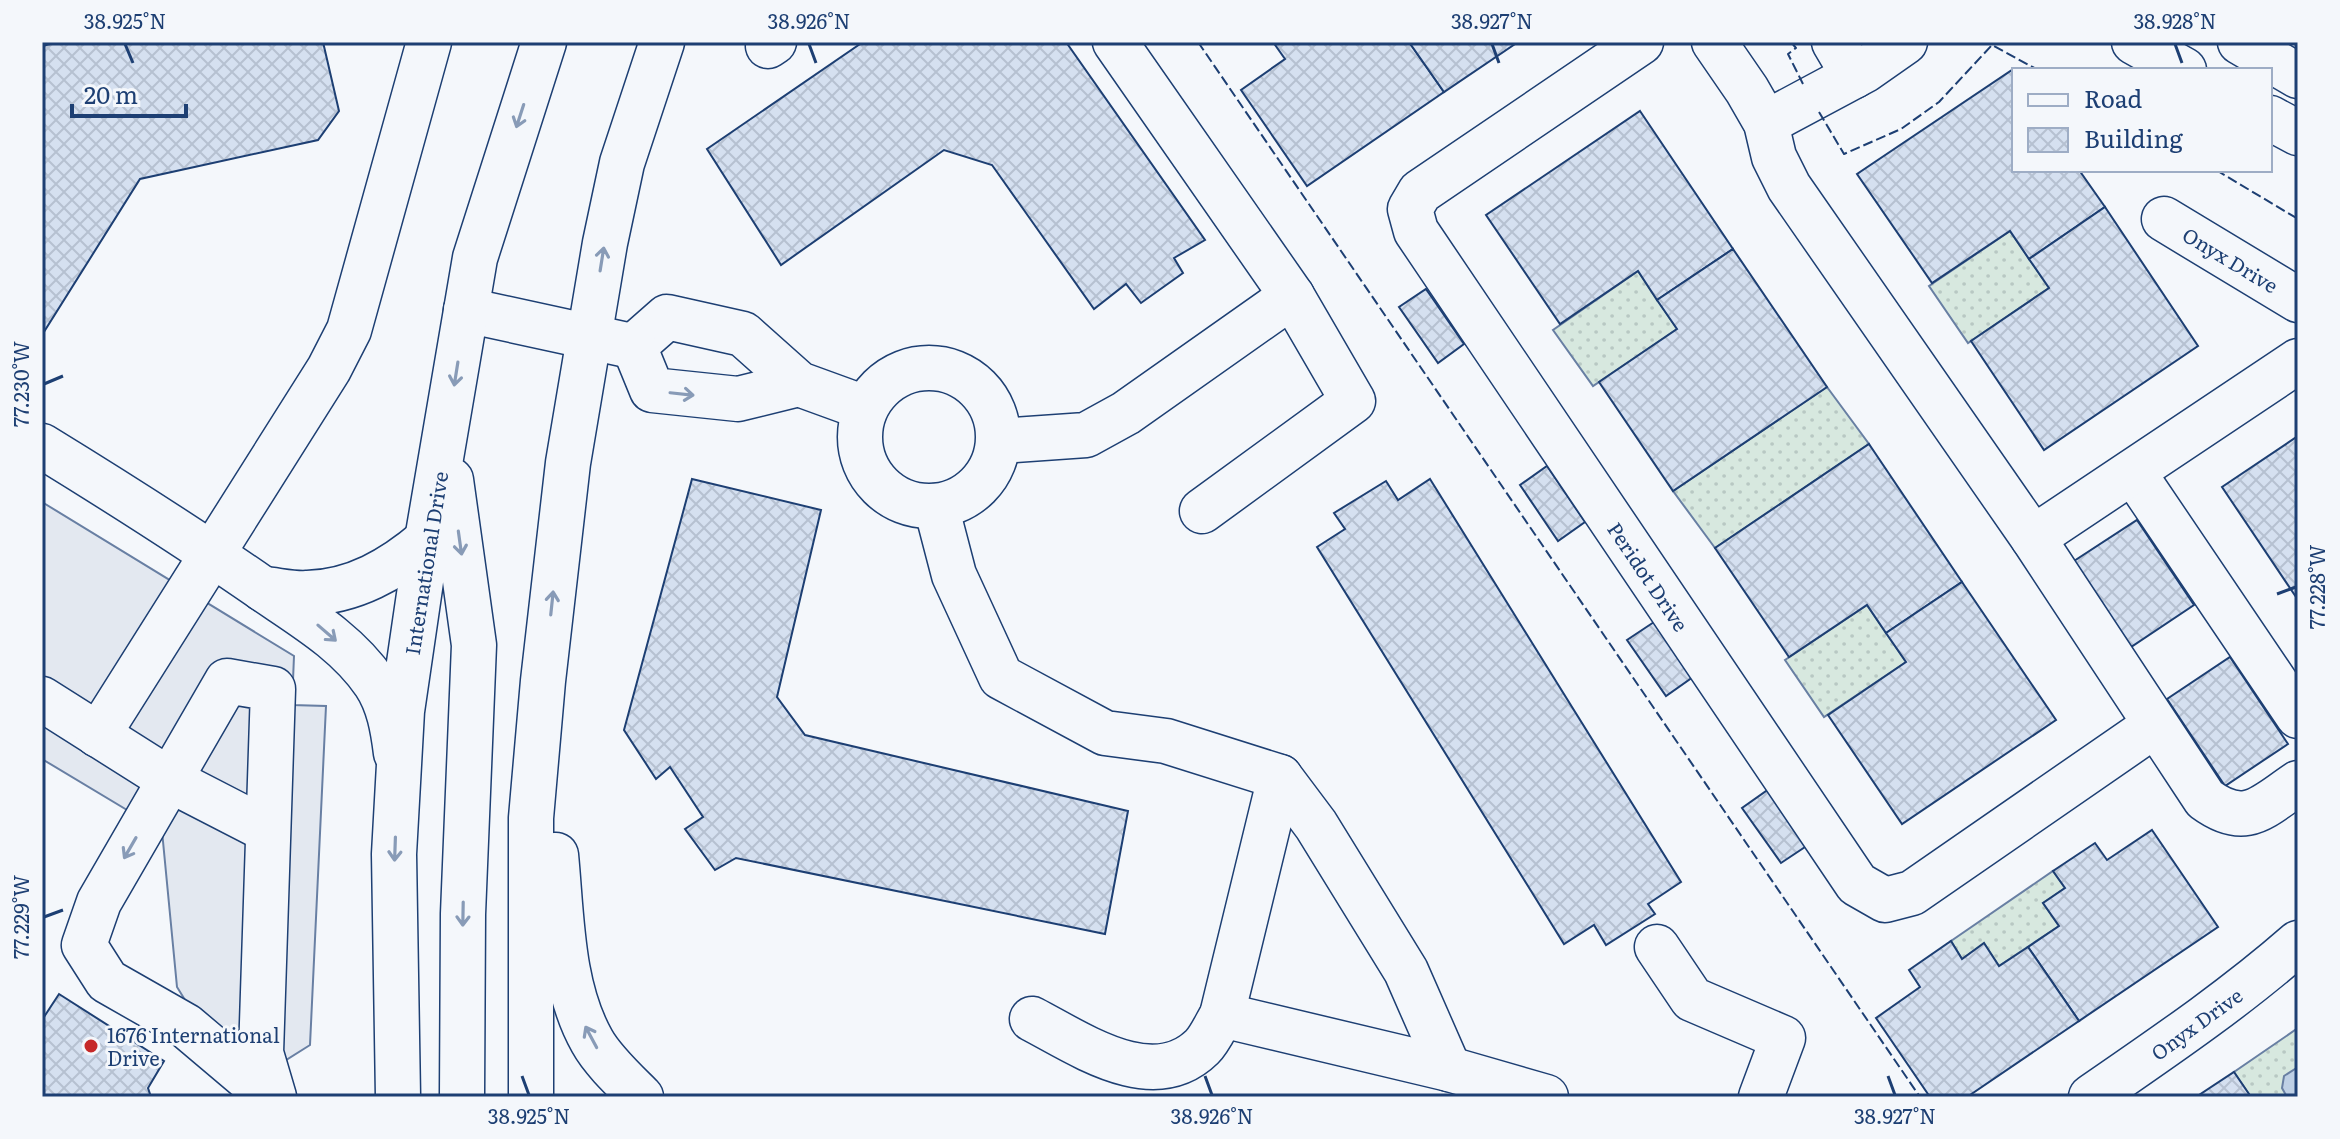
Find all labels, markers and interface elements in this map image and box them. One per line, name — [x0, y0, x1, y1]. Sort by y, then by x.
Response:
text: 38.925°N — [84, 5, 166, 35]
text: 38.926°N — [768, 5, 850, 35]
text: 38.927°N — [1451, 5, 1533, 35]
text: 38.928°N — [2133, 5, 2217, 35]
scale bar — [72, 68, 186, 118]
legend — [2012, 68, 2272, 172]
text: 20 m — [84, 76, 138, 111]
text: Road — [2084, 80, 2143, 115]
one-way arrow — [512, 103, 526, 128]
text: Building — [2084, 120, 2183, 155]
street label: Onyx Drive — [2178, 219, 2284, 299]
one-way arrow — [596, 246, 611, 272]
text: 77.230°W — [5, 341, 35, 427]
one-way arrow — [448, 361, 463, 386]
one-way arrow — [668, 386, 695, 401]
street label: International Drive — [396, 469, 454, 657]
street label: Peridot Drive — [1601, 515, 1697, 637]
one-way arrow — [452, 529, 467, 556]
text: 77.228°W — [2301, 545, 2331, 629]
one-way arrow — [545, 591, 560, 616]
one-way arrow — [316, 624, 336, 642]
one-way arrow — [122, 835, 137, 859]
one-way arrow — [387, 835, 402, 862]
text: 77.229°W — [5, 875, 35, 959]
one-way arrow — [455, 900, 471, 927]
street label: Onyx Drive — [2144, 979, 2248, 1067]
place label: 1676 International Drive — [107, 1019, 280, 1072]
one-way arrow — [583, 1026, 599, 1049]
marker: 1676 International Drive — [82, 1037, 100, 1055]
text: 38.925°N — [488, 1100, 570, 1130]
text: 38.926°N — [1171, 1100, 1253, 1130]
text: 38.927°N — [1854, 1100, 1936, 1130]

